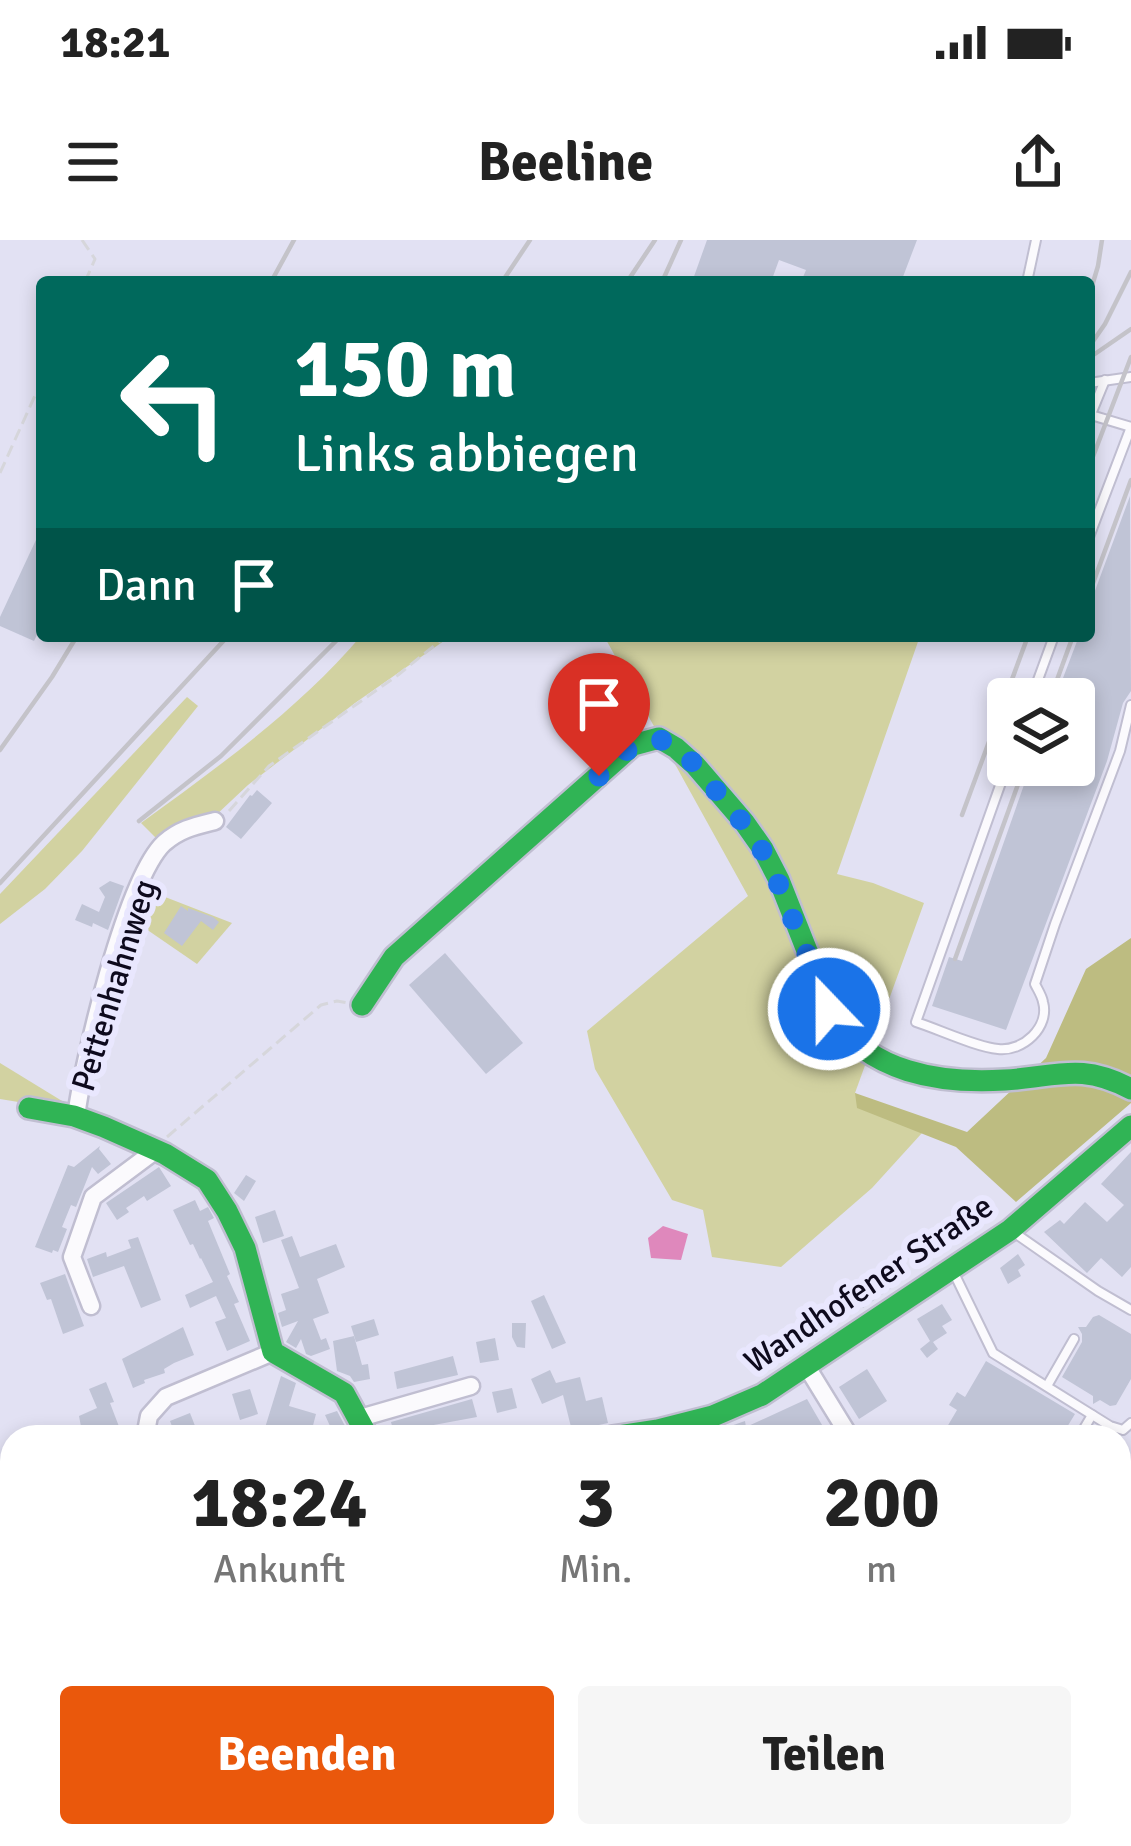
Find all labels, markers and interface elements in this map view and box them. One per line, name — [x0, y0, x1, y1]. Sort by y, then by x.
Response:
text: 18:21 — [60, 15, 170, 70]
icon: menu — [60, 129, 126, 195]
text: Beeline — [478, 129, 653, 196]
icon: share — [1005, 129, 1071, 195]
text: 150 m — [294, 317, 516, 421]
icon: left — [96, 324, 252, 480]
text: Links abbiegen — [294, 420, 639, 487]
icon: arrive — [221, 552, 287, 618]
text: Dann — [96, 558, 197, 613]
pin — [548, 653, 650, 776]
icon: arrive — [566, 671, 632, 737]
map controls — [987, 678, 1095, 786]
button: layers — [987, 678, 1095, 786]
street label: Pettenhahnweg — [63, 875, 166, 1096]
position arrow — [766, 946, 892, 1072]
street label: Wandhofener Straße — [737, 1186, 1001, 1383]
text: 18:24 — [191, 1458, 368, 1547]
text: 3 — [576, 1458, 615, 1547]
text: 200 — [823, 1458, 940, 1547]
text: Ankunft — [213, 1545, 345, 1593]
text: Min. — [559, 1545, 632, 1593]
text: m — [866, 1545, 897, 1593]
button: Beenden — [60, 1686, 554, 1824]
button: Teilen — [578, 1686, 1071, 1824]

